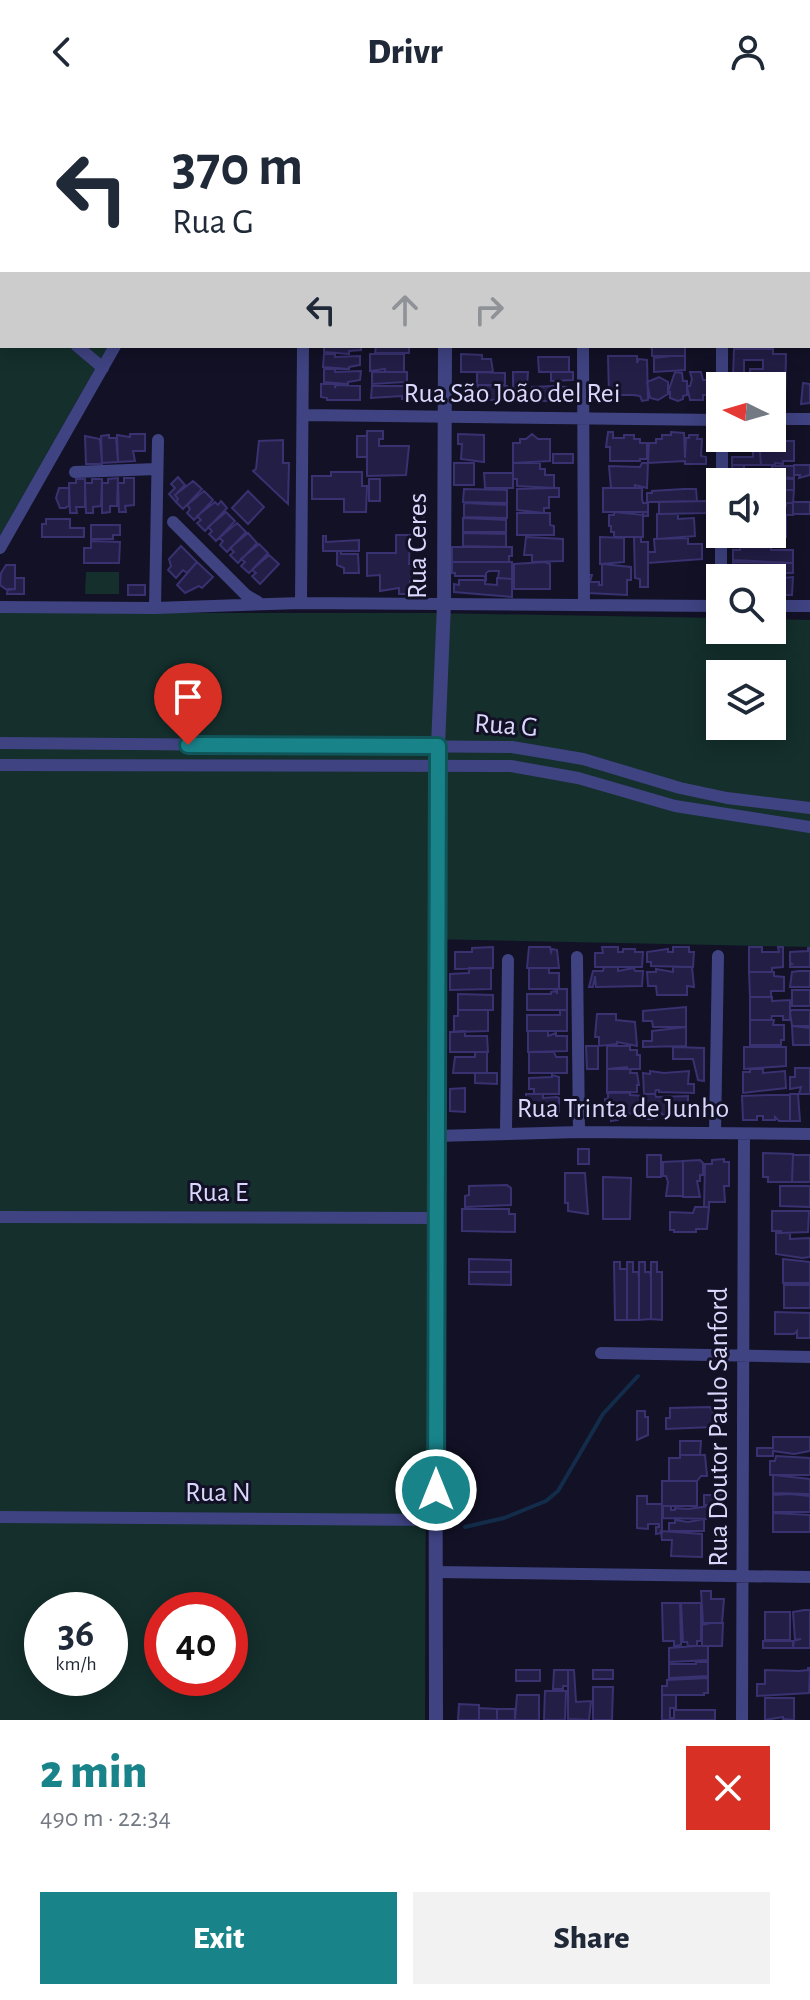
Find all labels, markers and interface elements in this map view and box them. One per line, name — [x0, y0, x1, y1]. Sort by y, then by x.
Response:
icon: back — [40, 30, 84, 74]
icon: person — [726, 30, 770, 74]
text: Drivr — [367, 34, 443, 70]
icon: left — [40, 136, 144, 240]
text: 370 m — [172, 139, 303, 195]
text: Rua G — [172, 204, 254, 240]
icon: left — [299, 288, 343, 332]
icon: ahead — [383, 288, 427, 332]
icon: right — [467, 288, 511, 332]
north arrow — [706, 372, 786, 452]
map controls — [706, 372, 786, 740]
street label: Rua São João del Rei — [403, 380, 621, 408]
button: sound — [706, 468, 786, 548]
street label: Rua Ceres — [404, 493, 432, 599]
button: search — [706, 564, 786, 644]
button: layers — [706, 660, 786, 740]
pin — [154, 663, 222, 745]
icon: arrive — [166, 675, 210, 719]
street label: Rua G — [473, 710, 539, 742]
street label: Rua Trinta de Junho — [517, 1095, 729, 1123]
street label: Rua E — [188, 1179, 248, 1207]
street label: Rua Doutor Paulo Sanford — [705, 1287, 733, 1567]
position arrow — [394, 1448, 478, 1532]
street label: Rua N — [185, 1479, 251, 1507]
speed limit sign: 40 — [144, 1592, 248, 1696]
text: 36 — [58, 1614, 94, 1654]
text: km/h — [55, 1654, 97, 1674]
button: close — [686, 1746, 770, 1830]
text: 2 min — [40, 1749, 148, 1797]
text: 490 m · 22:34 — [40, 1805, 171, 1831]
button: Exit — [40, 1892, 397, 1984]
button: Share — [413, 1892, 770, 1984]

